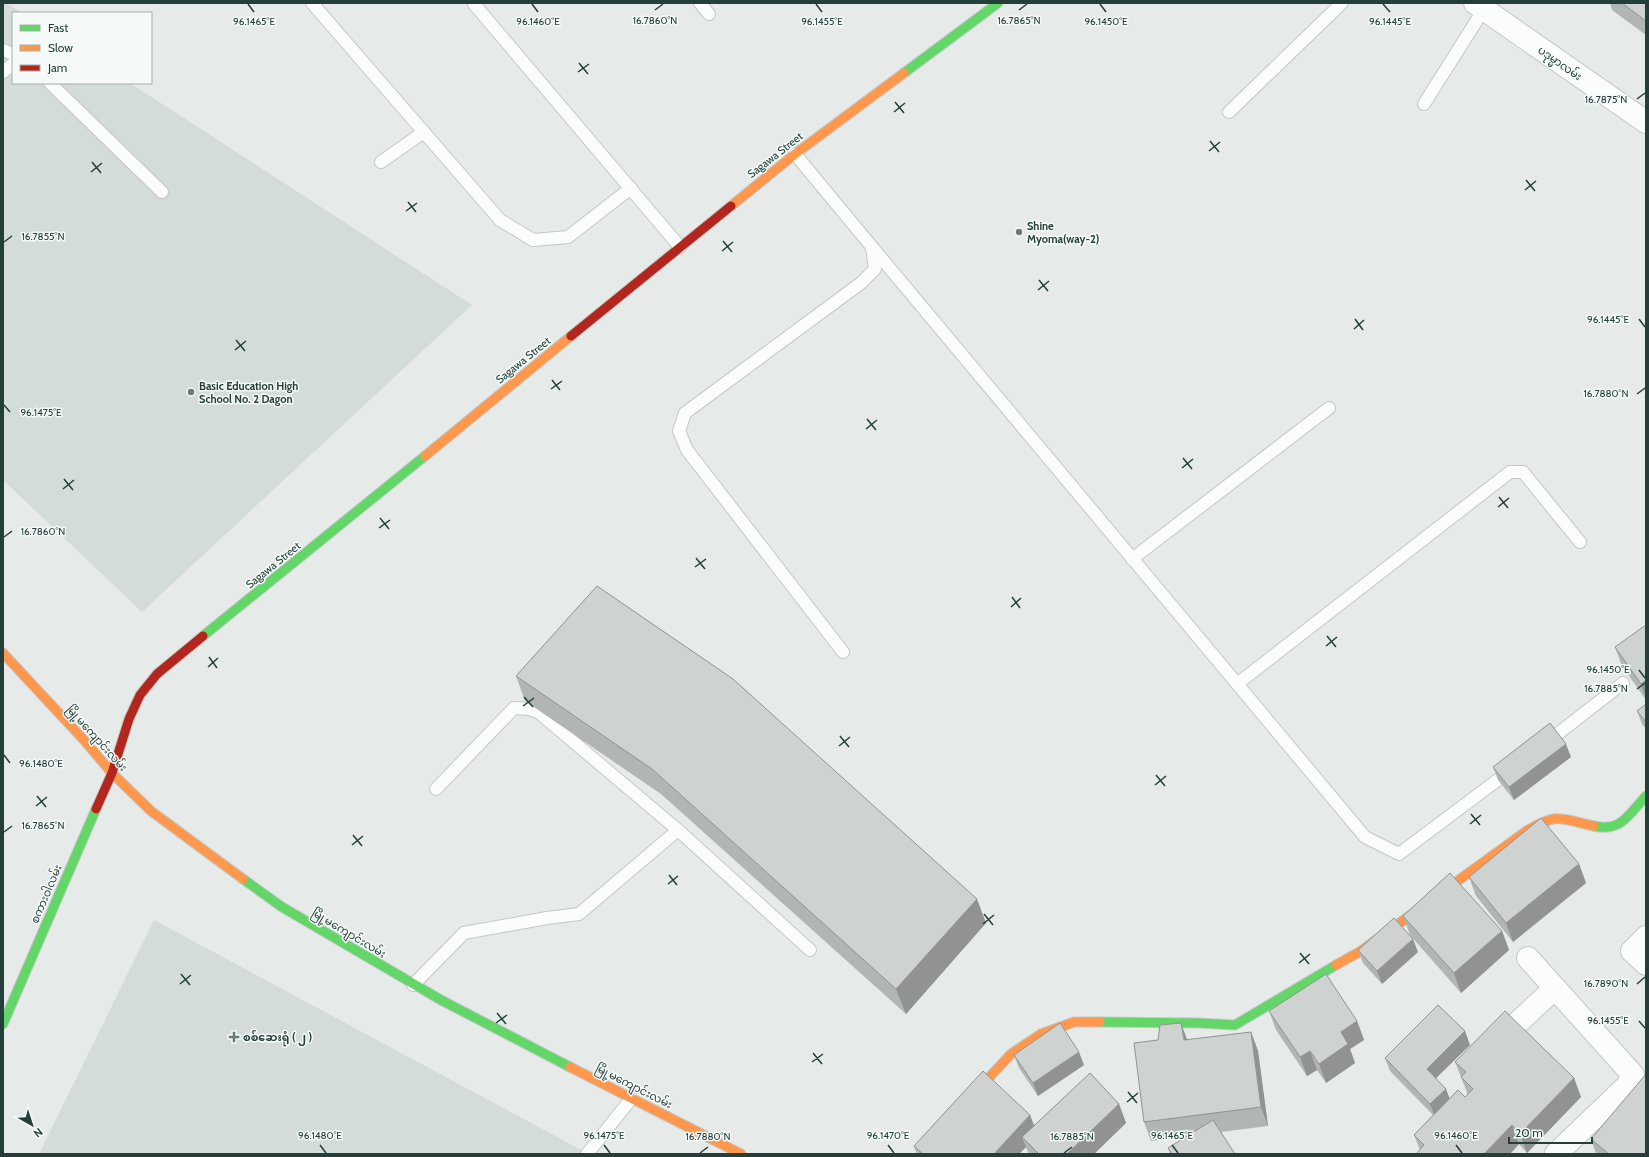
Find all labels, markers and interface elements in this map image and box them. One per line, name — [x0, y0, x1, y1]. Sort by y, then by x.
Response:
legend — [12, 12, 152, 84]
text: 16.7860°N — [633, 14, 677, 27]
text: 16.7865°N — [997, 14, 1041, 27]
text: 96.1465°E — [233, 15, 275, 28]
text: 96.1460°E — [516, 15, 560, 28]
text: 96.1455°E — [801, 15, 843, 28]
text: 96.1450°E — [1084, 15, 1128, 28]
text: 96.1445°E — [1369, 15, 1411, 28]
text: Fast — [48, 20, 68, 35]
text: Slow — [48, 40, 73, 55]
street label: ပဒုမ္မာလမ်း — [1534, 43, 1585, 85]
text: Jam — [47, 60, 67, 75]
text: 16.7875°N — [1585, 93, 1627, 106]
street label: Sagawa Street — [745, 129, 806, 181]
place label: Shine Myoma(way-2) — [1027, 219, 1099, 246]
marker: Shine Myoma(way-2) — [1014, 227, 1024, 237]
text: 16.7855°N — [22, 230, 64, 243]
text: 96.1445°E — [1587, 313, 1629, 326]
street label: Sagawa Street — [493, 334, 553, 386]
place label: Basic Education High School No. 2 Dagon — [199, 379, 298, 406]
marker: Basic Education High School No. 2 Dagon — [186, 387, 196, 397]
text: 16.7880°N — [1583, 387, 1629, 400]
text: 96.1475°E — [20, 406, 62, 419]
text: 16.7860°N — [21, 525, 65, 538]
street label: Sagawa Street — [243, 539, 303, 591]
text: 96.1450°E — [1586, 663, 1630, 676]
text: 16.7885°N — [1584, 682, 1628, 695]
street label: မြို့မကျောင်းလမ်း — [62, 702, 130, 775]
text: 96.1480°E — [19, 757, 63, 770]
text: 16.7865°N — [21, 819, 65, 832]
street label: စကားဝါလမ်း — [27, 862, 65, 926]
street label: မြို့မကျောင်းလမ်း — [308, 905, 389, 962]
text: 16.7890°N — [1584, 977, 1628, 990]
text: 96.1455°E — [1587, 1014, 1629, 1027]
place label: စစ်ဆေးရုံ ( ၂ ) — [243, 1030, 312, 1047]
marker: စစ်ဆေးရုံ ( ၂ ) — [228, 1031, 240, 1043]
street label: မြို့မကျောင်းလမ်း — [592, 1061, 675, 1113]
north arrow — [12, 1105, 52, 1145]
scale bar — [1509, 1119, 1592, 1145]
text: N — [31, 1125, 46, 1141]
text: 20 m — [1515, 1125, 1543, 1140]
text: 96.1480°E — [298, 1129, 342, 1142]
text: 96.1475°E — [583, 1129, 625, 1142]
text: 96.1470°E — [867, 1129, 910, 1142]
text: 96.1465°E — [1151, 1129, 1193, 1142]
text: 96.1460°E — [1434, 1129, 1478, 1142]
text: 16.7880°N — [685, 1130, 731, 1143]
text: 16.7885°N — [1050, 1130, 1094, 1143]

